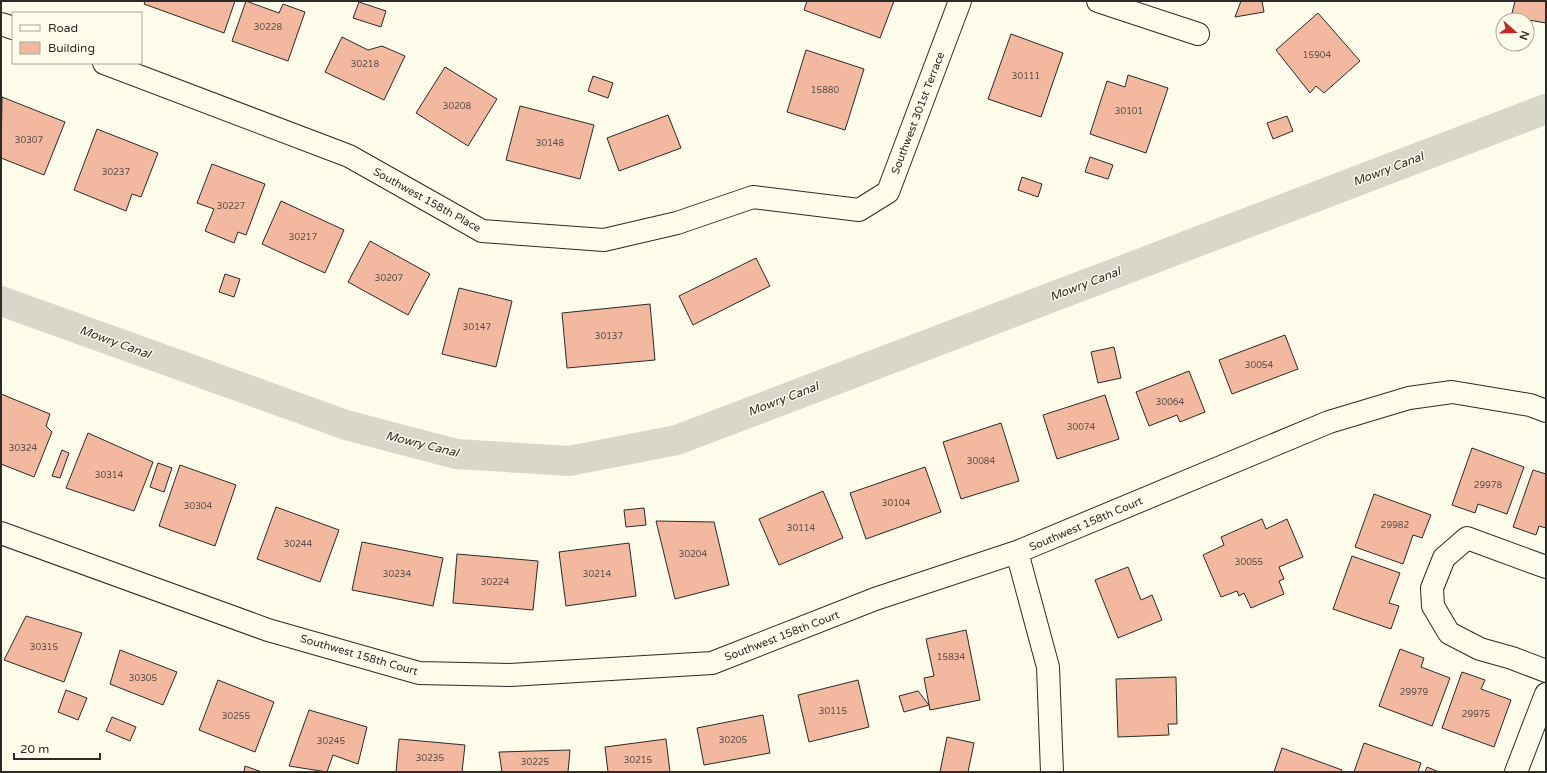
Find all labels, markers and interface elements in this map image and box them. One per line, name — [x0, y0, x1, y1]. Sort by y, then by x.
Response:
legend — [12, 12, 142, 64]
north arrow — [1495, 12, 1535, 52]
text: Road — [48, 21, 78, 35]
house number: 30228 — [254, 22, 282, 33]
text: N — [1516, 29, 1532, 42]
text: Building — [48, 41, 95, 55]
street label: Southwest 301st Terrace — [889, 50, 947, 176]
house number: 15904 — [1303, 50, 1331, 61]
house number: 30218 — [351, 59, 379, 70]
house number: 30111 — [1012, 71, 1040, 82]
house number: 15880 — [811, 85, 839, 96]
house number: 30208 — [443, 101, 471, 112]
house number: 30101 — [1115, 106, 1143, 117]
house number: 30307 — [15, 135, 43, 146]
house number: 30148 — [536, 138, 564, 149]
water label: Mowry Canal — [1351, 148, 1427, 189]
street label: Southwest 158th Place — [371, 165, 483, 235]
house number: 30237 — [102, 167, 130, 178]
house number: 30227 — [217, 201, 245, 212]
house number: 30217 — [289, 232, 317, 243]
water label: Mowry Canal — [1048, 263, 1124, 304]
house number: 30207 — [375, 273, 403, 284]
house number: 30147 — [463, 322, 491, 333]
water label: Mowry Canal — [78, 323, 154, 362]
house number: 30137 — [595, 331, 623, 342]
house number: 30054 — [1245, 360, 1273, 371]
water label: Mowry Canal — [746, 378, 822, 419]
house number: 30064 — [1156, 397, 1184, 408]
house number: 30074 — [1067, 422, 1095, 433]
water label: Mowry Canal — [384, 428, 462, 460]
house number: 30324 — [9, 443, 37, 454]
house number: 30084 — [967, 456, 995, 467]
house number: 30314 — [95, 470, 123, 481]
house number: 29978 — [1474, 480, 1502, 491]
street label: Southwest 158th Court — [1027, 494, 1145, 554]
house number: 30104 — [882, 498, 910, 509]
house number: 30304 — [184, 501, 212, 512]
house number: 29982 — [1381, 520, 1409, 531]
house number: 30114 — [787, 523, 815, 534]
house number: 30244 — [284, 539, 312, 550]
house number: 30204 — [679, 549, 707, 560]
house number: 30055 — [1235, 557, 1263, 568]
house number: 30234 — [383, 569, 411, 580]
house number: 30214 — [583, 569, 611, 580]
house number: 30224 — [481, 577, 509, 588]
street label: Southwest 158th Court — [723, 608, 841, 664]
street label: Southwest 158th Court — [299, 632, 419, 678]
house number: 30315 — [30, 642, 58, 653]
house number: 15834 — [937, 652, 965, 663]
house number: 30305 — [129, 673, 157, 684]
house number: 29979 — [1400, 687, 1428, 698]
house number: 30115 — [819, 706, 847, 717]
house number: 29975 — [1462, 709, 1490, 720]
house number: 30255 — [222, 711, 250, 722]
scale bar — [14, 735, 100, 761]
house number: 30205 — [719, 735, 747, 746]
house number: 30245 — [317, 736, 345, 747]
text: 20 m — [20, 742, 49, 756]
house number: 30235 — [416, 753, 444, 764]
house number: 30215 — [624, 755, 652, 766]
house number: 30225 — [521, 757, 549, 768]

